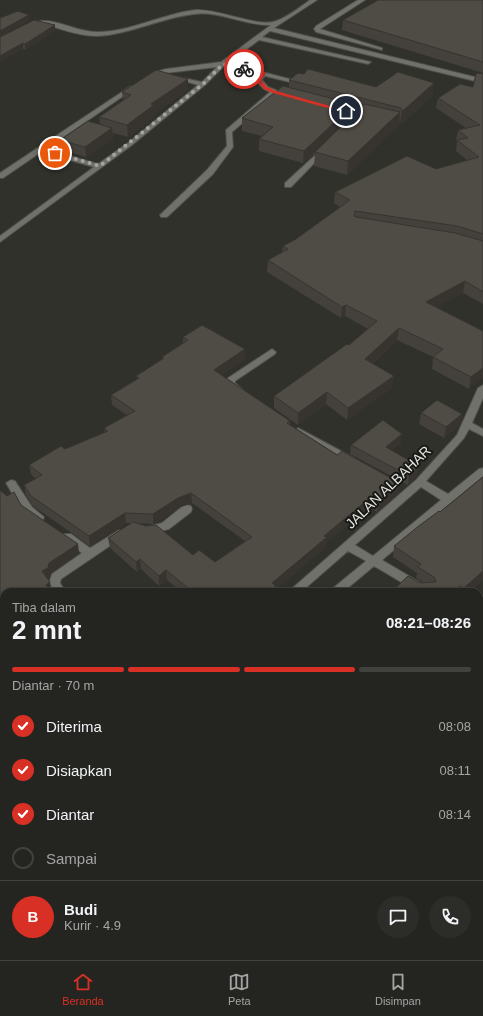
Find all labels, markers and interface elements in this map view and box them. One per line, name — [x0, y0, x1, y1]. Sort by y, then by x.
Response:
courier — [224, 49, 264, 89]
icon: bike — [233, 58, 255, 80]
pin — [329, 94, 363, 128]
icon: home — [335, 100, 357, 122]
pin — [38, 136, 72, 170]
icon: bag — [44, 142, 66, 164]
street label: JALAN ALBAHAR — [342, 442, 434, 532]
text: Tiba dalam — [12, 600, 76, 615]
text: 08:21–08:26 — [386, 614, 471, 631]
text: 2 mnt — [12, 615, 81, 645]
text: Diantar · 70 m — [12, 678, 94, 693]
icon: check — [12, 715, 34, 737]
text: Diterima — [46, 718, 102, 735]
text: 08:08 — [438, 719, 471, 734]
icon: check — [12, 759, 34, 781]
text: Disiapkan — [46, 762, 112, 779]
text: 08:11 — [439, 763, 471, 778]
icon: check — [12, 803, 34, 825]
text: Diantar — [46, 806, 94, 823]
text: 08:14 — [438, 807, 471, 822]
text: Sampai — [46, 850, 97, 867]
button: chat — [377, 896, 419, 938]
button: phone — [429, 896, 471, 938]
text: Budi — [64, 901, 97, 918]
text: B — [28, 908, 38, 925]
text: Kurir · 4.9 — [64, 918, 121, 933]
tab: Beranda — [62, 971, 104, 1007]
tab: Peta — [228, 971, 251, 1007]
tab: Disimpan — [375, 971, 421, 1007]

